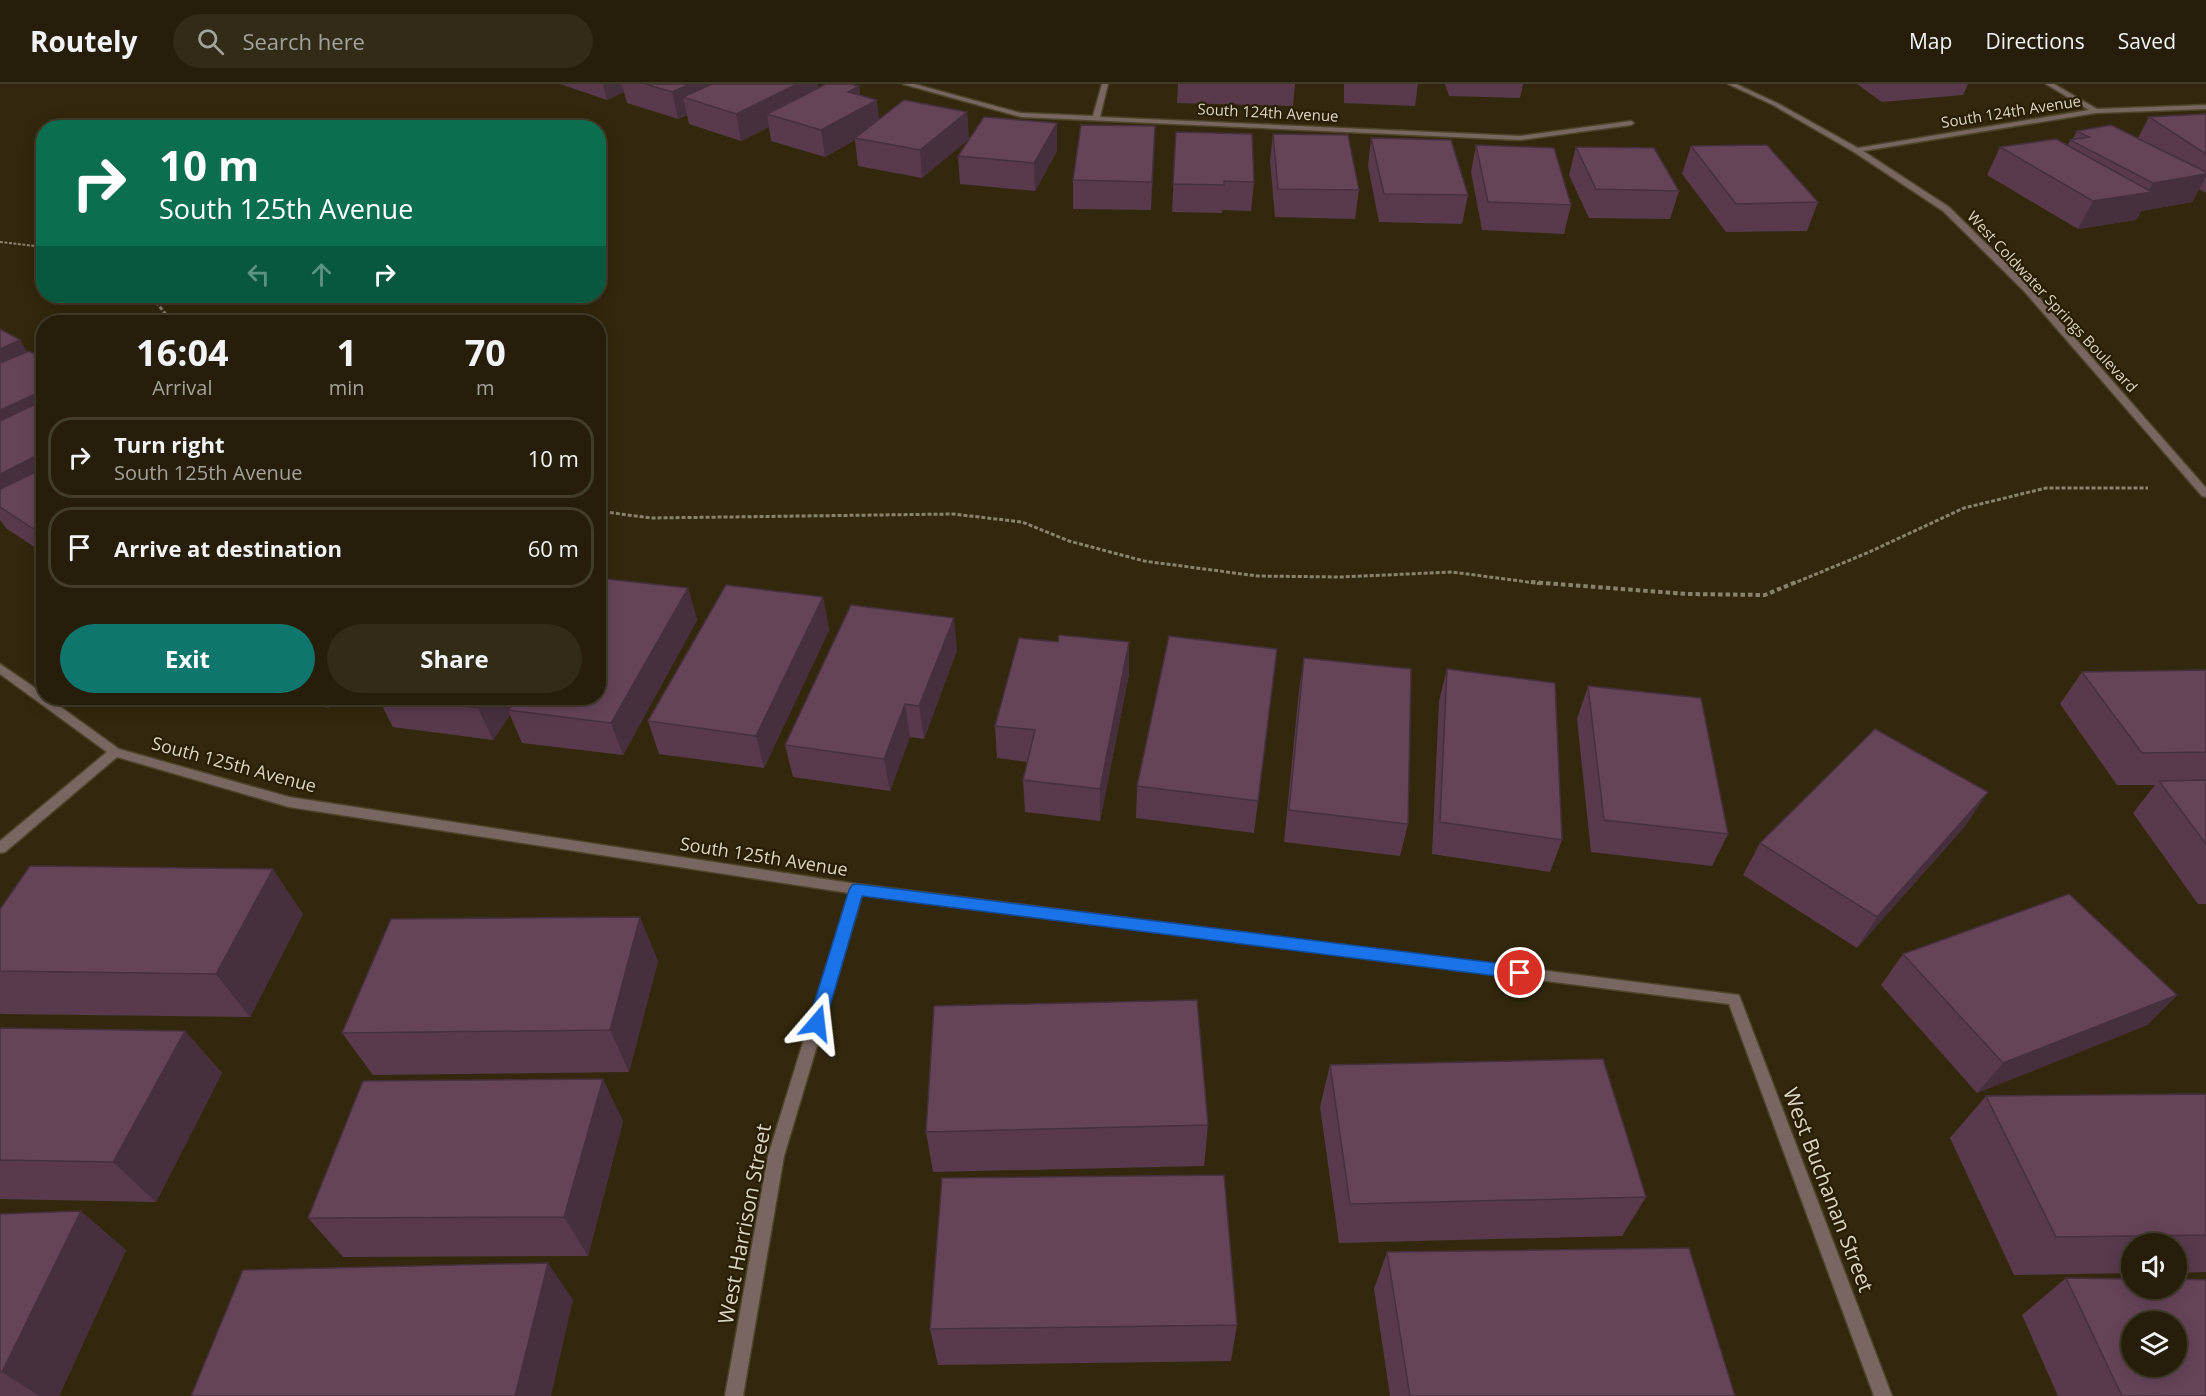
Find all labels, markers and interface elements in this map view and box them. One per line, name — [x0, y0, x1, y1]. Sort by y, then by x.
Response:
search box — [173, 14, 593, 68]
text: Routely — [30, 22, 137, 60]
icon: search — [194, 25, 227, 58]
text: Search here — [242, 26, 365, 56]
text: Map — [1909, 27, 1952, 55]
text: Directions — [1985, 27, 2085, 55]
text: Saved — [2118, 27, 2176, 55]
street label: South 124th Avenue — [1940, 90, 2082, 132]
street label: South 124th Avenue — [1197, 98, 1339, 126]
text: 10 m — [159, 136, 259, 193]
icon: right — [60, 144, 138, 222]
text: South 125th Avenue — [159, 190, 413, 227]
street label: West Coldwater Springs Boulevard — [1963, 206, 2142, 396]
icon: left — [242, 258, 275, 291]
icon: ahead — [305, 258, 338, 291]
icon: right — [368, 258, 401, 291]
text: 16:04 — [136, 328, 229, 377]
text: 1 — [336, 328, 357, 377]
text: 70 — [465, 328, 506, 377]
text: Arrival — [152, 374, 213, 401]
text: min — [329, 374, 365, 401]
text: m — [476, 374, 495, 401]
text: Turn right — [114, 429, 225, 459]
icon: right — [63, 441, 96, 474]
text: 10 m — [528, 443, 579, 473]
text: South 125th Avenue — [114, 459, 302, 486]
icon: arrive — [63, 531, 96, 564]
text: Arrive at destination — [114, 533, 342, 563]
text: 60 m — [528, 533, 579, 563]
button: Exit — [60, 624, 315, 693]
button: Share — [327, 624, 582, 693]
street label: South 125th Avenue — [149, 731, 319, 798]
street label: South 125th Avenue — [679, 831, 850, 881]
pin — [1494, 947, 1545, 998]
icon: arrive — [1503, 956, 1536, 989]
position arrow — [785, 991, 849, 1055]
street label: West Buchanan Street — [1777, 1083, 1881, 1296]
street label: West Harrison Street — [711, 1121, 777, 1326]
map controls — [2121, 1233, 2187, 1377]
button: sound — [2121, 1233, 2187, 1299]
button: layers — [2121, 1311, 2187, 1377]

